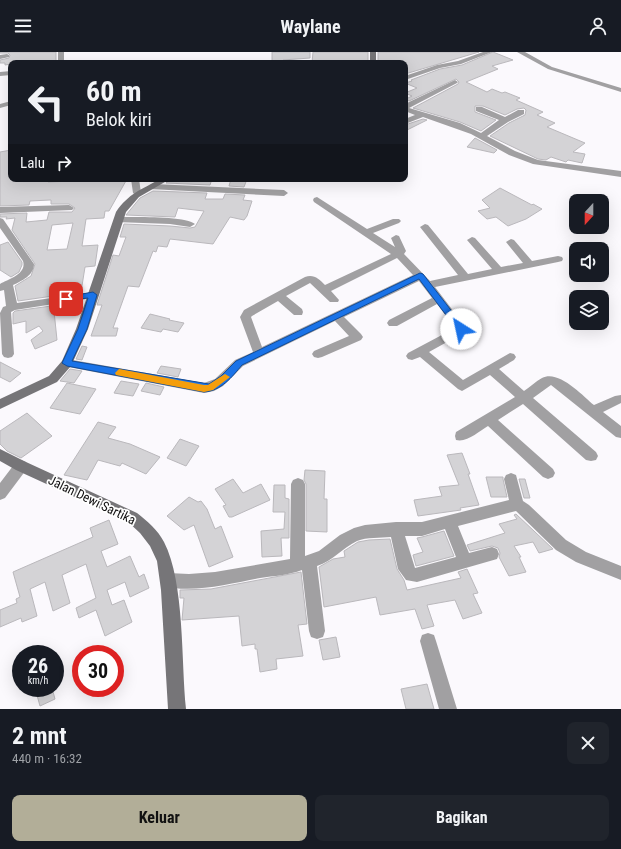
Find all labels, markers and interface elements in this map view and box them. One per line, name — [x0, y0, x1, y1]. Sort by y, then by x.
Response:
icon: menu — [12, 15, 34, 37]
icon: person — [587, 15, 609, 37]
text: Waylane — [280, 16, 341, 37]
text: 60 m — [86, 75, 142, 108]
icon: left — [20, 76, 72, 128]
text: Belok kiri — [86, 109, 152, 130]
icon: right — [53, 152, 75, 174]
text: Lalu — [20, 154, 45, 172]
north arrow — [569, 194, 609, 234]
map controls — [569, 194, 609, 330]
button: sound — [569, 242, 609, 282]
pin — [49, 282, 83, 316]
icon: arrive — [55, 288, 77, 310]
button: layers — [569, 290, 609, 330]
position arrow — [440, 308, 482, 350]
street label: Jalan Dewi Sartika — [46, 472, 138, 528]
speed limit sign: 30 — [72, 645, 124, 697]
text: 26 — [28, 654, 48, 678]
text: km/h — [28, 675, 48, 686]
text: 2 mnt — [12, 722, 67, 750]
button: close — [567, 722, 609, 764]
text: 440 m · 16:32 — [12, 751, 82, 766]
button: Keluar — [12, 795, 307, 841]
button: Bagikan — [315, 795, 609, 841]

